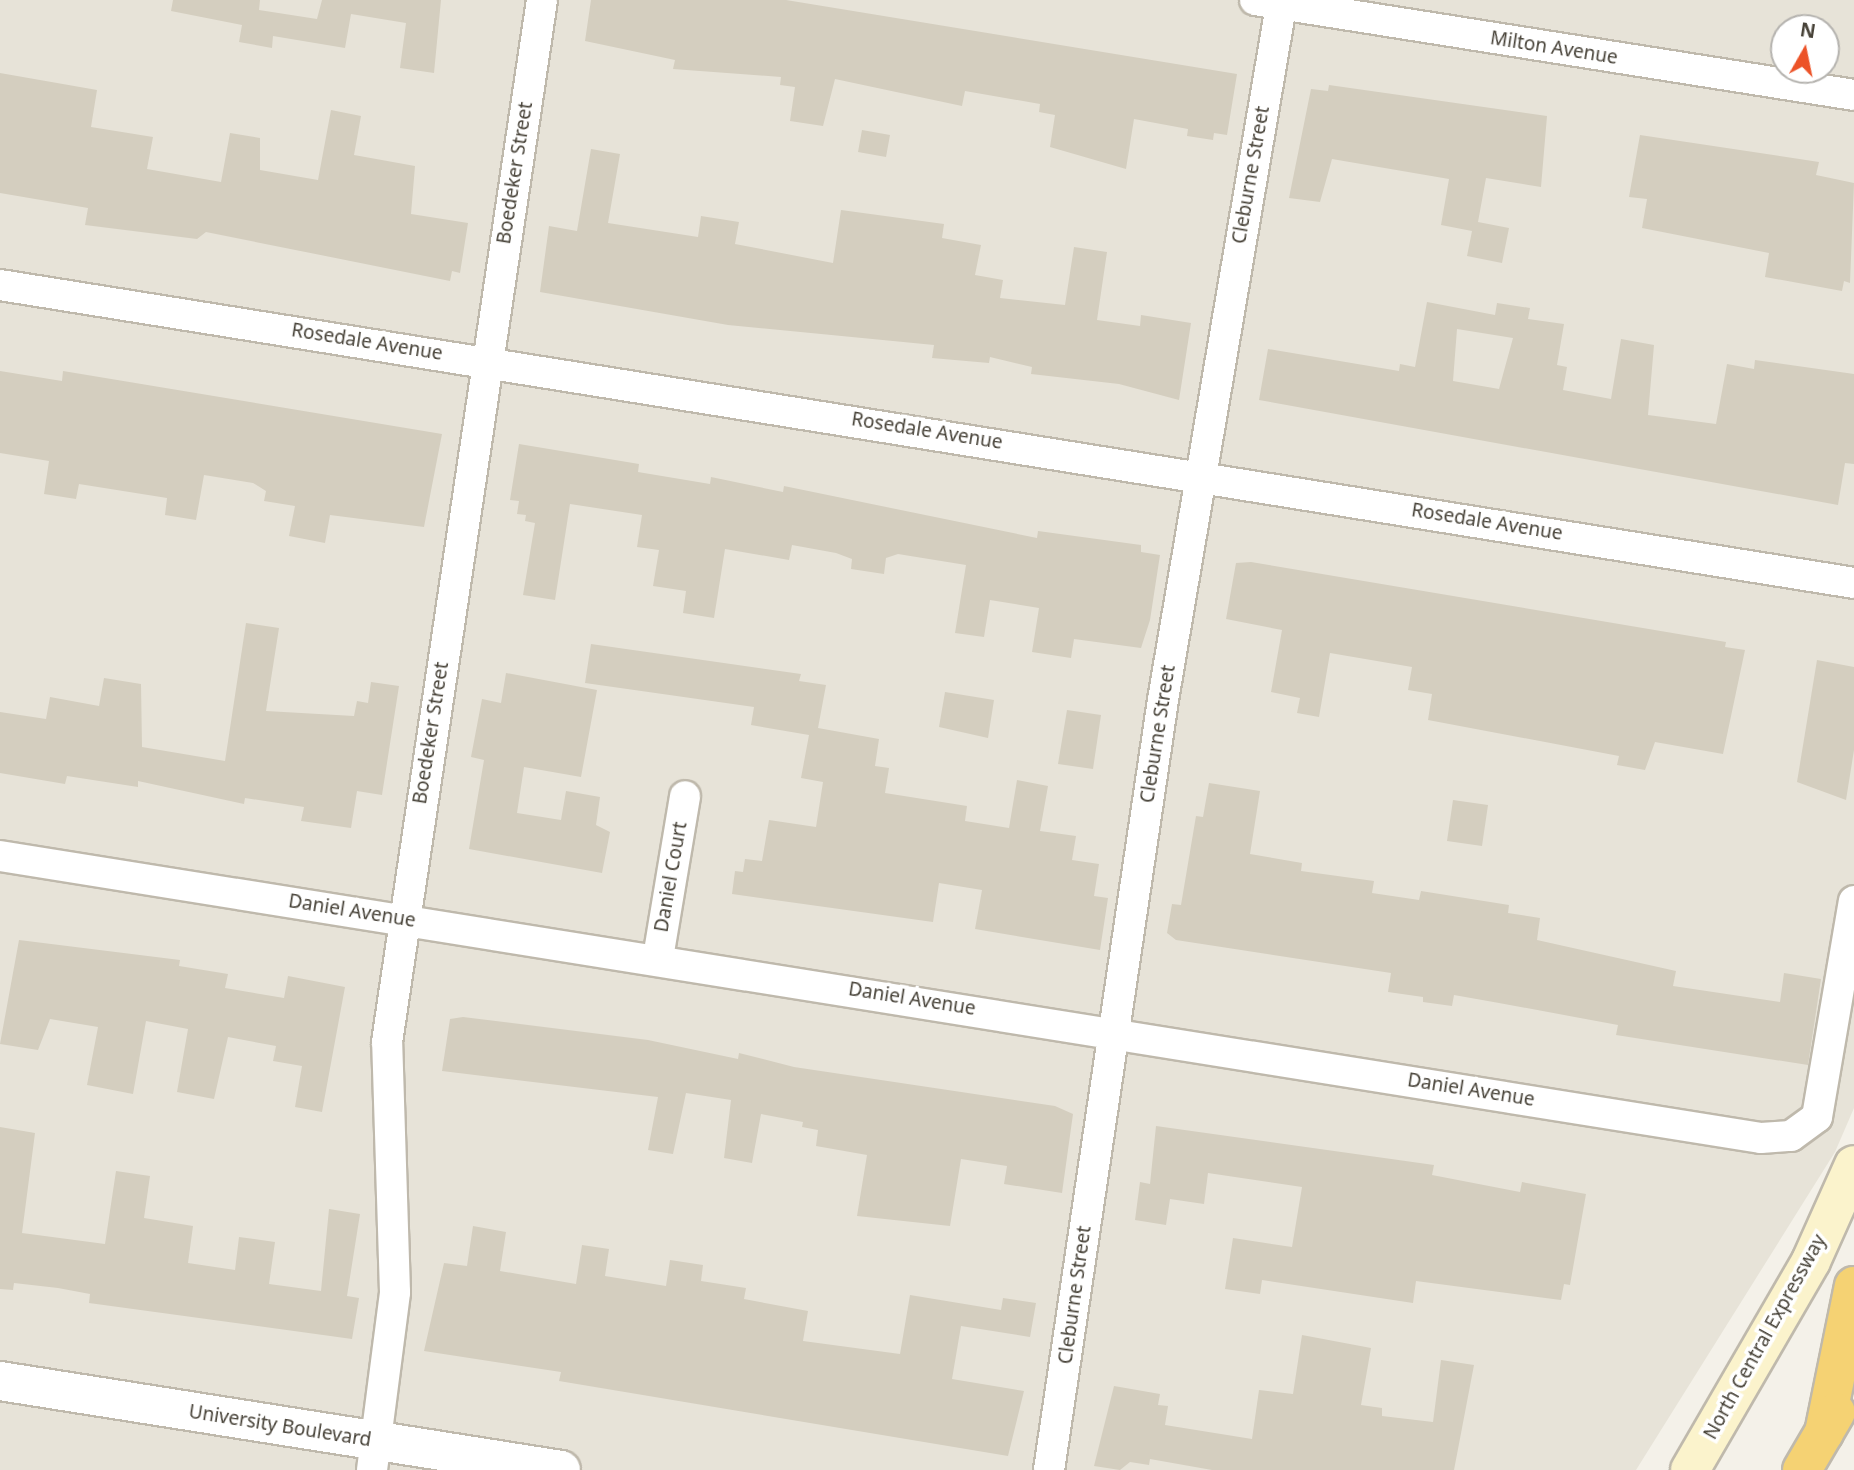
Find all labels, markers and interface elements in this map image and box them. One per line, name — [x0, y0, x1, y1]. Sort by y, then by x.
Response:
north arrow — [1770, 14, 1840, 84]
text: N — [1798, 16, 1818, 44]
street label: Milton Avenue — [1489, 27, 1619, 69]
street label: Boedeker Street — [493, 100, 537, 246]
street label: Cleburne Street — [1228, 104, 1274, 246]
street label: Rosedale Avenue — [290, 319, 444, 365]
street label: Rosedale Avenue — [850, 408, 1004, 454]
street label: Rosedale Avenue — [1410, 499, 1564, 545]
street label: Boedeker Street — [409, 660, 453, 806]
street label: Cleburne Street — [1136, 663, 1180, 805]
street label: Daniel Court — [650, 820, 692, 934]
street label: Daniel Avenue — [287, 890, 417, 932]
street label: Daniel Avenue — [847, 978, 977, 1020]
street label: Daniel Avenue — [1406, 1069, 1536, 1111]
street label: Cleburne Street — [1054, 1224, 1096, 1366]
street label: North Central Expressway — [1699, 1231, 1831, 1443]
street label: University Boulevard — [187, 1400, 373, 1452]

